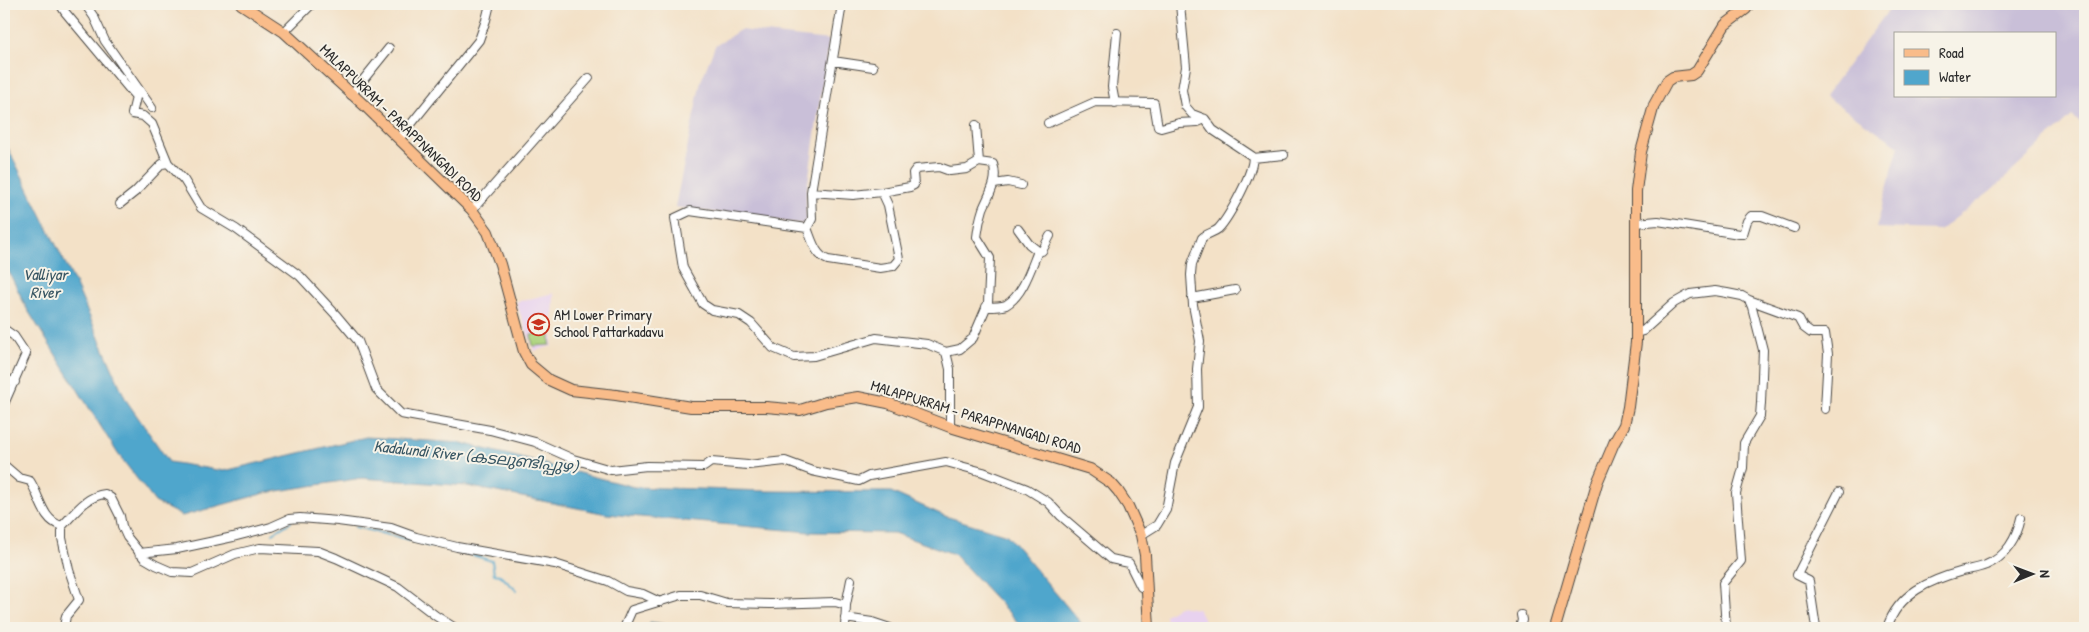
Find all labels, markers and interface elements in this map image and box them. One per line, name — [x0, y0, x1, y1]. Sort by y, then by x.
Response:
legend — [1894, 32, 2056, 98]
street label: MALAPPURRAM - PARAPPNANGADI ROAD — [315, 39, 488, 207]
text: Road — [1939, 42, 1964, 63]
text: Water — [1939, 66, 1971, 87]
water label: Valliyar River — [23, 263, 69, 303]
place label: AM Lower Primary School Pattarkadavu — [554, 304, 663, 342]
school or university icon: AM Lower Primary School Pattarkadavu — [526, 312, 550, 336]
street label: MALAPPURRAM - PARAPPNANGADI ROAD — [868, 374, 1085, 459]
water label: Kadalundi River (കടലുണ്ടിപ്പുഴ) — [373, 434, 580, 479]
north arrow — [2006, 550, 2056, 600]
text: N — [2036, 570, 2055, 578]

